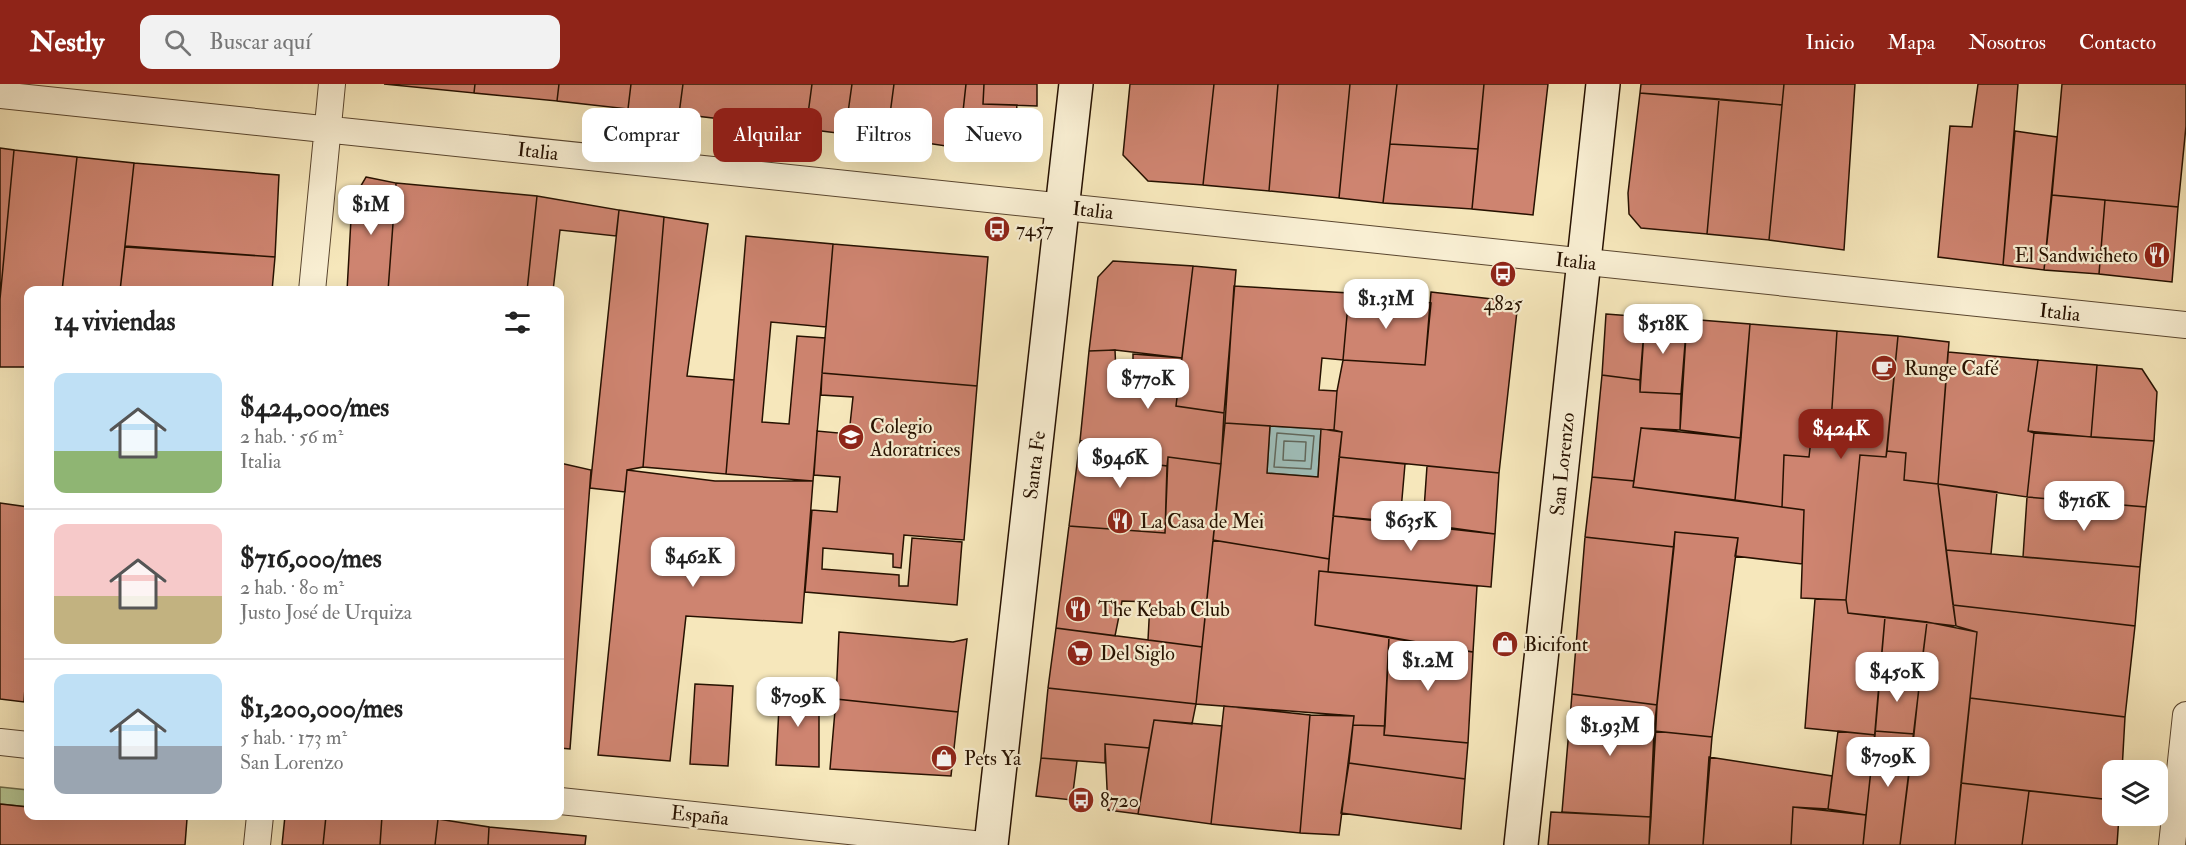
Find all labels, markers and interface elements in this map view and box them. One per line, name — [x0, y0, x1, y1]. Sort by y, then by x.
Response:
search box — [140, 15, 560, 69]
text: Nestly — [30, 25, 104, 60]
icon: search — [161, 26, 194, 59]
text: Buscar aquí — [209, 28, 311, 56]
text: Inicio — [1805, 29, 1854, 56]
text: Mapa — [1887, 29, 1935, 56]
text: Nosotros — [1968, 29, 2046, 56]
text: Contacto — [2079, 29, 2156, 56]
chip: Comprar — [582, 108, 701, 162]
chip: Alquilar — [713, 108, 822, 162]
chip: Filtros — [834, 108, 932, 162]
chip: Nuevo — [944, 108, 1043, 162]
street label: Italia — [516, 137, 561, 166]
pin: $1M — [342, 185, 400, 236]
text: $1M — [352, 192, 390, 217]
street label: Italia — [1071, 196, 1116, 225]
bus stop icon: 7457 — [982, 214, 1012, 244]
place label: 7457 — [1016, 217, 1053, 242]
restaurant icon: El Sandwicheto — [2142, 240, 2172, 270]
place label: El Sandwicheto — [2014, 243, 2138, 268]
street label: Italia — [1554, 247, 1599, 276]
bus stop icon: 4825 — [1488, 259, 1518, 289]
pin: $1.31M — [1337, 279, 1435, 330]
text: $1.31M — [1358, 286, 1414, 311]
place label: 4825 — [1483, 291, 1523, 316]
street label: Italia — [2038, 298, 2083, 327]
pin: $518K — [1621, 304, 1705, 355]
text: 14 viviendas — [54, 306, 175, 338]
icon: filters — [501, 306, 534, 339]
text: $518K — [1638, 311, 1688, 336]
cafe icon: Runge Café — [1869, 353, 1899, 383]
place label: Runge Café — [1904, 356, 1999, 381]
pin: $770K — [1106, 359, 1190, 410]
text: $770K — [1121, 366, 1175, 391]
text: $424,000/mes — [240, 392, 389, 424]
icon: home — [102, 397, 174, 469]
pin: $424K — [1799, 409, 1883, 460]
street label: San Lorenzo — [1545, 411, 1580, 517]
place label: Colegio Adoratrices — [869, 414, 960, 462]
text: $424K — [1812, 416, 1870, 441]
school or university icon: Colegio Adoratrices — [836, 422, 866, 452]
text: 2 hab. · 56 m² — [240, 424, 343, 449]
street label: Santa Fe — [1018, 429, 1051, 501]
pin: $946K — [1078, 438, 1162, 489]
text: $946K — [1092, 445, 1148, 470]
text: Italia — [240, 449, 281, 474]
pin: $716K — [2042, 481, 2126, 532]
text: $716K — [2058, 488, 2110, 513]
pin: $635K — [1369, 501, 1453, 552]
restaurant icon: La Casa de Mei — [1105, 506, 1135, 536]
text: $635K — [1385, 508, 1437, 533]
place label: La Casa de Mei — [1140, 509, 1264, 534]
pin: $462K — [651, 537, 735, 588]
text: $716,000/mes — [240, 543, 382, 575]
text: $462K — [665, 544, 721, 569]
icon: home — [102, 548, 174, 620]
text: 2 hab. · 80 m² — [240, 575, 344, 600]
restaurant icon: The Kebab Club — [1063, 594, 1093, 624]
place label: The Kebab Club — [1098, 597, 1230, 622]
text: Justo José de Urquiza — [240, 600, 412, 625]
shop icon: Bicifont — [1490, 629, 1520, 659]
place label: Bicifont — [1524, 632, 1589, 657]
supermarket icon: Del Siglo — [1065, 638, 1095, 668]
place label: Del Siglo — [1100, 641, 1175, 666]
pin: $1.2M — [1386, 641, 1470, 692]
text: $1.2M — [1402, 648, 1454, 673]
pin: $450K — [1855, 652, 1939, 703]
text: $450K — [1870, 659, 1924, 684]
pin: $709K — [756, 677, 840, 728]
text: $709K — [771, 684, 825, 709]
text: $1,200,000/mes — [240, 693, 403, 725]
icon: home — [102, 698, 174, 770]
pin: $1.93M — [1561, 706, 1659, 757]
text: $1.93M — [1580, 713, 1640, 738]
text: 5 hab. · 173 m² — [240, 725, 347, 750]
pin: $709K — [1846, 737, 1930, 788]
shop icon: Pets Ya — [929, 743, 959, 773]
text: $709K — [1861, 744, 1915, 769]
place label: Pets Ya — [964, 746, 1022, 771]
text: San Lorenzo — [240, 750, 343, 775]
map controls — [2102, 760, 2168, 826]
button: layers — [2102, 760, 2168, 826]
bus stop icon: 8720 — [1066, 785, 1096, 815]
place label: 8720 — [1100, 788, 1139, 813]
street label: España — [670, 800, 731, 832]

